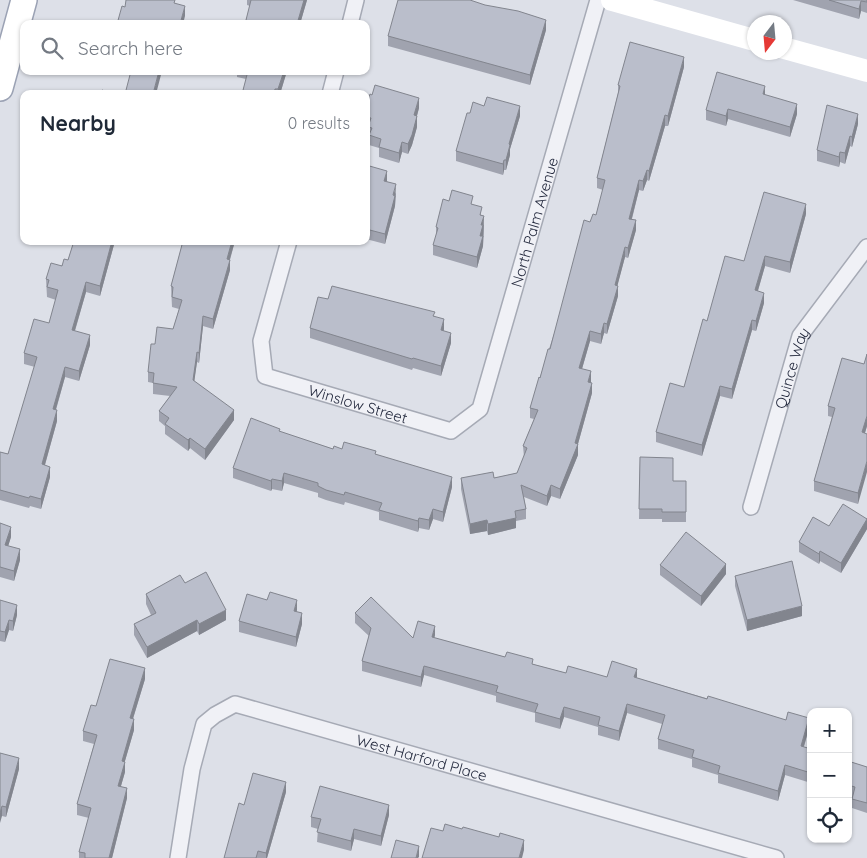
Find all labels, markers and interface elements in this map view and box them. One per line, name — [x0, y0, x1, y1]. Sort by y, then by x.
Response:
north arrow — [747, 15, 792, 60]
search box — [20, 20, 370, 75]
icon: search — [38, 34, 66, 62]
text: Search here — [78, 36, 183, 60]
text: Nearby — [40, 110, 116, 136]
text: 0 results — [288, 113, 350, 133]
street label: North Palm Avenue — [506, 155, 562, 289]
street label: Quince Way — [770, 323, 813, 411]
street label: Winslow Street — [306, 380, 410, 427]
map controls — [807, 708, 852, 843]
button: + — [807, 708, 852, 753]
street label: West Harford Place — [354, 730, 489, 785]
button: − — [807, 753, 852, 798]
button: locate — [807, 798, 852, 843]

